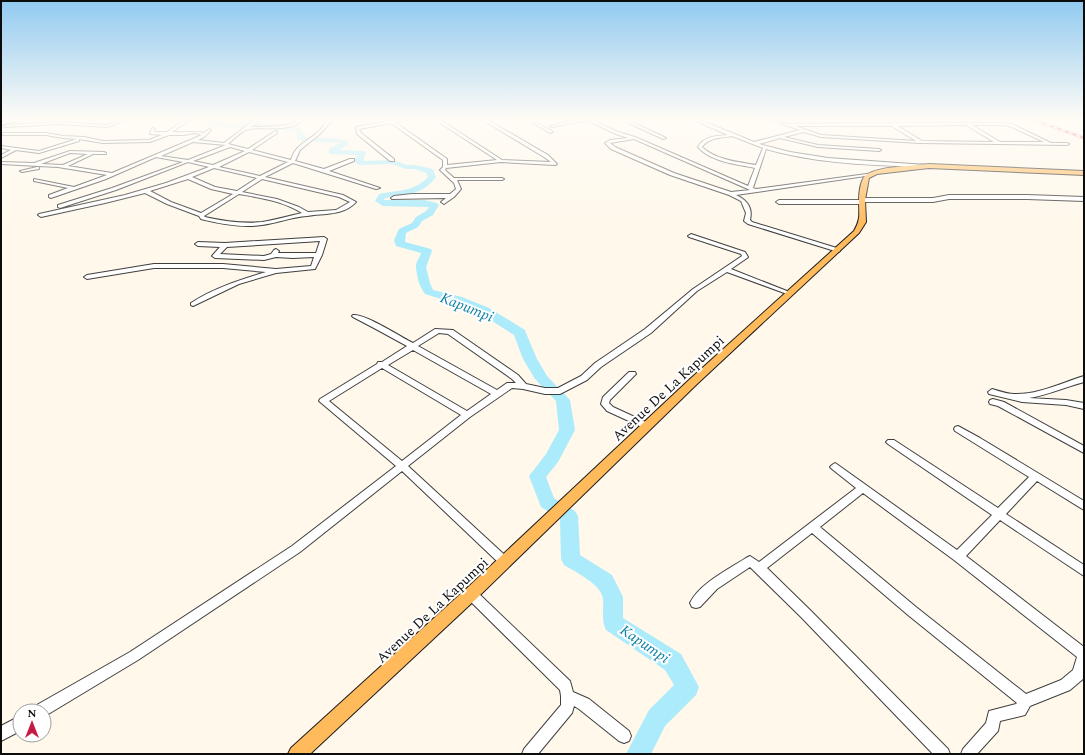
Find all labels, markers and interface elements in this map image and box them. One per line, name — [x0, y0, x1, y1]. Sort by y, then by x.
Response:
water label: Kapumpi — [437, 286, 497, 329]
street label: Avenue De La Kapumpi — [607, 331, 729, 446]
street label: Avenue De La Kapumpi — [371, 553, 493, 668]
water label: Kapumpi — [615, 619, 674, 670]
north arrow — [12, 703, 52, 743]
text: N — [28, 705, 37, 722]

